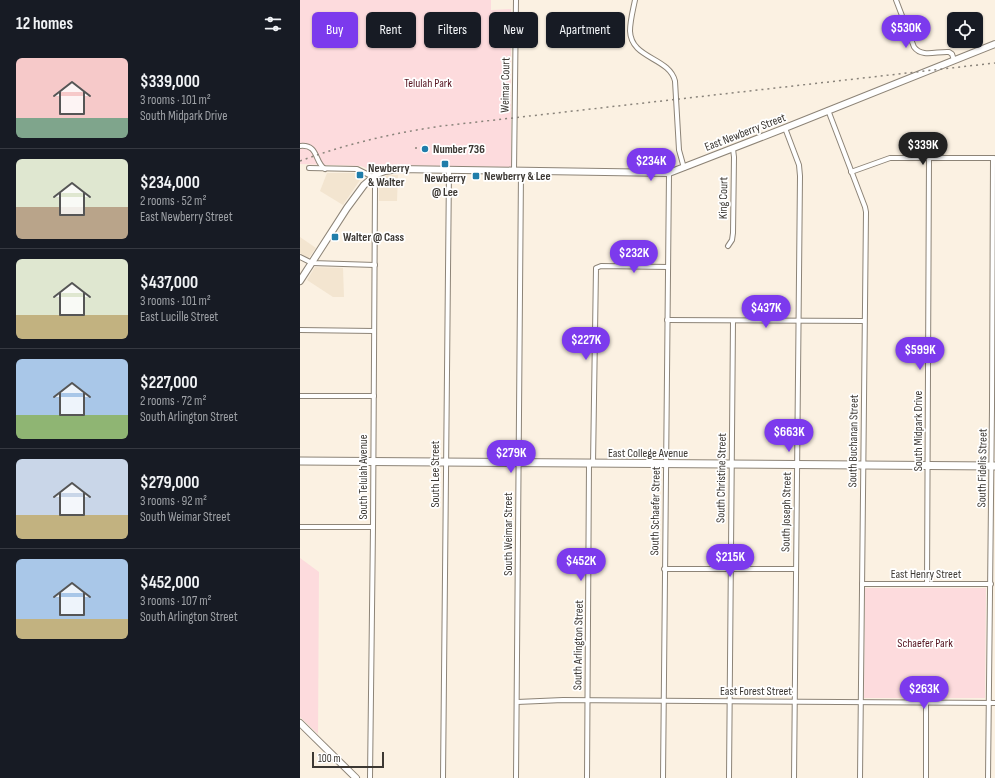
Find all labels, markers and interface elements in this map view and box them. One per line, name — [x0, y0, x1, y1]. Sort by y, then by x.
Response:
chip: Buy — [312, 12, 358, 48]
chip: Rent — [366, 12, 416, 48]
chip: Filters — [424, 12, 481, 48]
chip: New — [489, 12, 538, 48]
chip: Apartment — [546, 12, 625, 48]
map controls — [947, 12, 983, 48]
button: locate — [947, 12, 983, 48]
icon: filters — [262, 13, 284, 35]
text: 12 homes — [16, 14, 73, 34]
pin: $530K — [878, 15, 934, 49]
text: $530K — [891, 20, 921, 36]
street label: Weimar Court — [498, 57, 513, 113]
text: $339,000 — [140, 72, 200, 92]
icon: home — [48, 74, 96, 122]
park label: Telulah Park — [404, 76, 452, 91]
text: 3 rooms · 101 m² — [140, 92, 211, 108]
text: South Midpark Drive — [140, 108, 227, 124]
street label: East Newberry Street — [703, 110, 788, 155]
pin: $339K — [895, 132, 951, 166]
text: $339K — [908, 137, 938, 153]
place label: Number 736 — [433, 142, 485, 157]
marker: Number 736 — [420, 144, 430, 154]
pin: $234K — [623, 148, 679, 182]
text: $234K — [636, 153, 666, 169]
marker: Newberry @ Lee — [440, 159, 450, 169]
place label: Newberry & Walter — [368, 161, 410, 190]
place label: Newberry & Lee — [484, 169, 551, 184]
marker: Newberry & Walter — [355, 170, 365, 180]
place label: Newberry @ Lee — [424, 171, 466, 200]
marker: Newberry & Lee — [471, 171, 481, 181]
text: $234,000 — [140, 173, 200, 193]
icon: home — [48, 175, 96, 223]
street label: King Court — [716, 176, 731, 219]
text: 2 rooms · 52 m² — [140, 193, 207, 209]
text: East Newberry Street — [140, 209, 233, 225]
place label: Walter @ Cass — [343, 230, 405, 245]
marker: Walter @ Cass — [330, 232, 340, 242]
pin: $232K — [606, 240, 662, 274]
text: $232K — [619, 245, 649, 261]
text: $437,000 — [140, 273, 198, 293]
icon: home — [48, 275, 96, 323]
text: 3 rooms · 101 m² — [140, 293, 211, 309]
pin: $437K — [738, 295, 794, 329]
text: $437K — [751, 300, 781, 316]
text: East Lucille Street — [140, 309, 218, 325]
pin: $227K — [558, 327, 614, 361]
text: $227K — [571, 332, 601, 348]
pin: $599K — [892, 337, 948, 371]
text: $599K — [904, 342, 936, 358]
text: $227,000 — [140, 373, 197, 393]
icon: home — [48, 375, 96, 423]
street label: South Midpark Drive — [911, 390, 926, 471]
text: 2 rooms · 72 m² — [140, 393, 206, 409]
street label: South Buchanan Street — [845, 394, 862, 488]
text: South Arlington Street — [140, 409, 238, 425]
pin: $663K — [761, 419, 817, 453]
text: $663K — [773, 424, 805, 440]
street label: South Fidelis Street — [974, 428, 991, 508]
street label: South Christine Street — [713, 433, 730, 523]
street label: South Telulah Avenue — [356, 434, 371, 520]
street label: South Lee Street — [428, 440, 443, 508]
pin: $279K — [483, 440, 539, 474]
text: $279K — [496, 445, 526, 461]
street label: East College Avenue — [608, 446, 688, 461]
street label: South Schaefer Street — [647, 466, 664, 556]
street label: South Joseph Street — [778, 472, 795, 552]
text: $279,000 — [140, 473, 199, 493]
icon: home — [48, 475, 96, 523]
street label: South Weimar Street — [501, 492, 516, 576]
text: 3 rooms · 92 m² — [140, 493, 207, 509]
text: South Weimar Street — [140, 509, 230, 525]
pin: $215K — [702, 544, 758, 578]
pin: $452K — [553, 548, 609, 582]
text: $215K — [715, 549, 745, 565]
text: $452K — [566, 553, 596, 569]
street label: East Henry Street — [891, 567, 962, 582]
text: $452,000 — [140, 573, 200, 593]
icon: home — [48, 575, 96, 623]
text: 3 rooms · 107 m² — [140, 593, 212, 609]
street label: South Arlington Street — [570, 599, 587, 690]
text: South Arlington Street — [140, 609, 238, 625]
park label: Schaefer Park — [897, 636, 953, 651]
pin: $263K — [896, 676, 952, 710]
text: $263K — [909, 681, 939, 697]
street label: East Forest Street — [720, 684, 792, 699]
scale bar — [312, 750, 384, 769]
text: 100 m — [318, 752, 340, 765]

